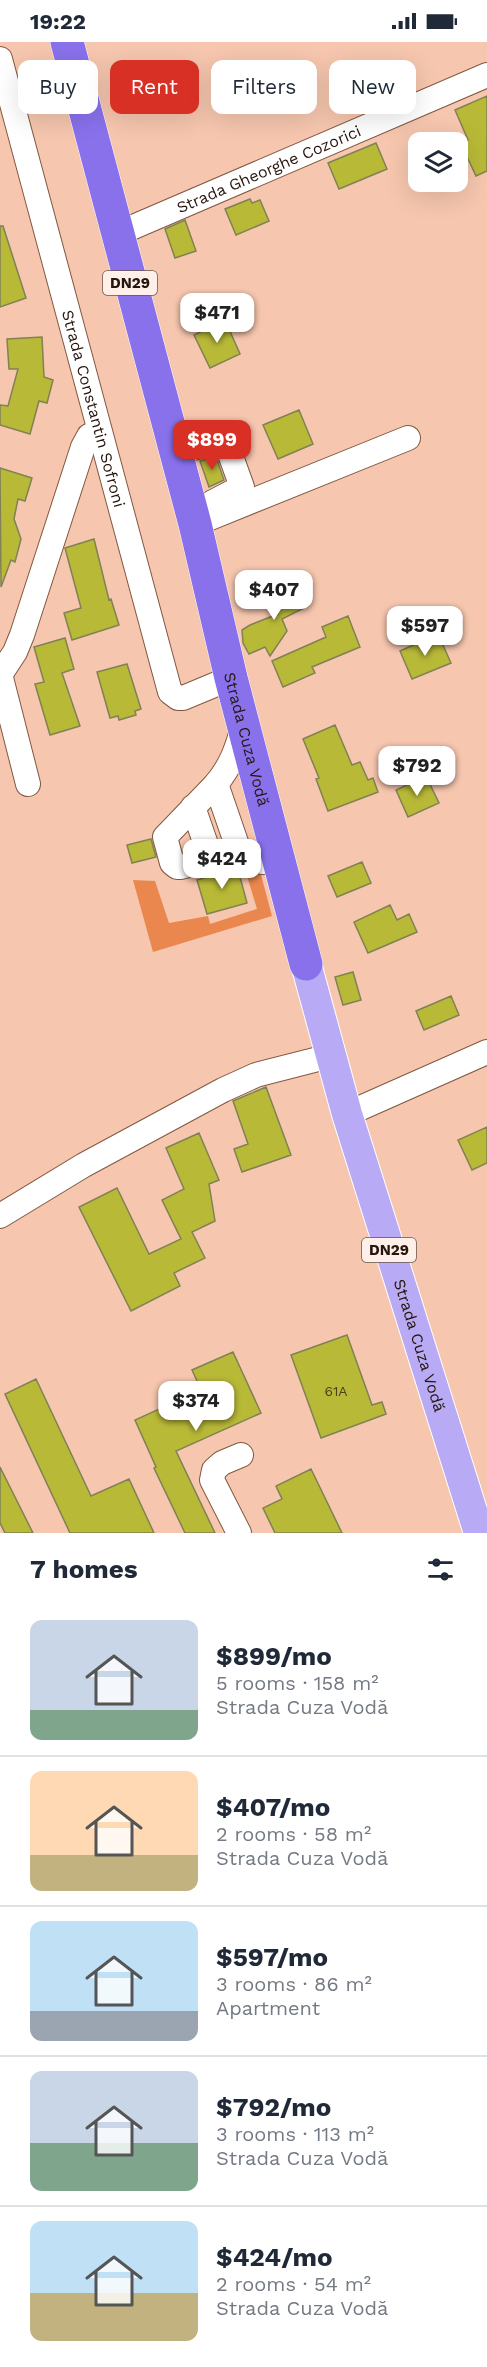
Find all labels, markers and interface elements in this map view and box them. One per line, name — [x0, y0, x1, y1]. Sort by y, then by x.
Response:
text: 19:22 — [30, 9, 86, 34]
chip: Buy — [18, 60, 98, 114]
chip: Rent — [110, 60, 199, 114]
chip: Filters — [211, 60, 317, 114]
chip: New — [329, 60, 416, 114]
street label: Strada Gheorghe Cozorici — [174, 121, 364, 217]
map controls — [408, 132, 468, 192]
button: layers — [408, 132, 468, 192]
road number: DN29 — [103, 271, 157, 295]
pin: $471 — [181, 293, 253, 344]
text: $471 — [194, 300, 240, 324]
street label: Strada Constantin Sofroni — [58, 308, 129, 509]
pin: $899 — [176, 420, 248, 471]
text: $899 — [187, 427, 237, 451]
pin: $407 — [238, 570, 310, 621]
text: $407 — [249, 577, 299, 601]
pin: $597 — [389, 606, 461, 657]
text: $597 — [401, 613, 449, 637]
street label: Strada Cuza Vodă — [220, 670, 274, 808]
pin: $792 — [381, 746, 453, 797]
text: $792 — [392, 753, 442, 777]
pin: $424 — [186, 839, 258, 890]
text: $424 — [197, 846, 247, 870]
road number: DN29 — [362, 1238, 416, 1262]
street label: Strada Cuza Vodă — [390, 1277, 450, 1414]
pin: $374 — [160, 1381, 232, 1432]
house number: 61A — [324, 1383, 348, 1399]
text: $374 — [172, 1388, 220, 1412]
icon: filters — [424, 1553, 457, 1586]
text: 7 homes — [30, 1554, 138, 1584]
text: $899/mo — [216, 1641, 332, 1671]
icon: home — [78, 1644, 150, 1716]
text: 5 rooms · 158 m² — [216, 1671, 379, 1695]
text: Strada Cuza Vodă — [216, 1695, 388, 1719]
text: $407/mo — [216, 1792, 330, 1822]
icon: home — [78, 1795, 150, 1867]
text: 2 rooms · 58 m² — [216, 1822, 371, 1846]
text: Strada Cuza Vodă — [216, 1846, 388, 1870]
text: $597/mo — [216, 1942, 328, 1972]
icon: home — [78, 1945, 150, 2017]
text: 3 rooms · 86 m² — [216, 1972, 372, 1996]
text: Apartment — [216, 1996, 320, 2020]
text: $792/mo — [216, 2092, 331, 2122]
icon: home — [78, 2095, 150, 2167]
text: 3 rooms · 113 m² — [216, 2122, 374, 2146]
text: Strada Cuza Vodă — [216, 2146, 388, 2170]
text: $424/mo — [216, 2242, 332, 2272]
icon: home — [78, 2245, 150, 2317]
text: 2 rooms · 54 m² — [216, 2272, 371, 2296]
text: Strada Cuza Vodă — [216, 2296, 388, 2320]

